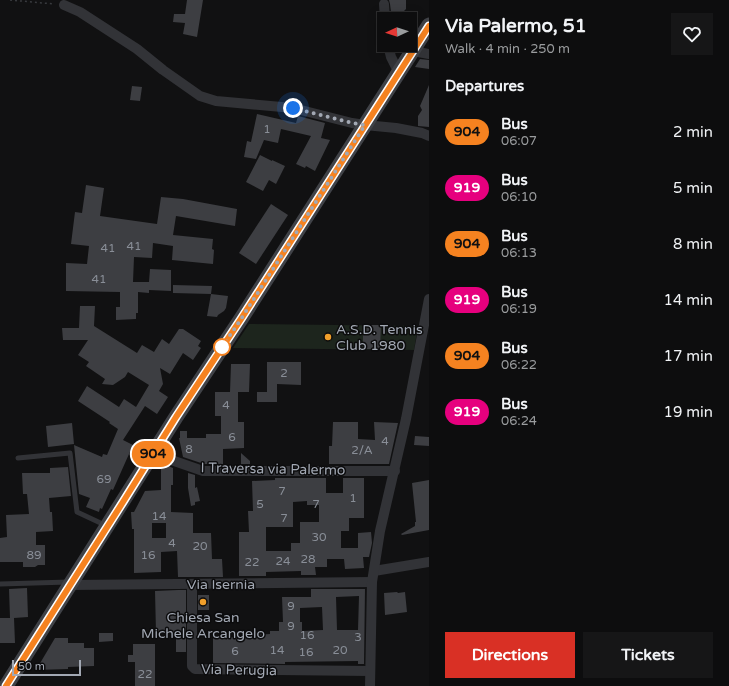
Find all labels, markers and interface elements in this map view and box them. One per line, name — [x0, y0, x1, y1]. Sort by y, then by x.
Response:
north arrow — [377, 12, 417, 52]
map controls — [377, 12, 417, 52]
button: heart — [671, 13, 713, 55]
text: Via Palermo, 51 — [445, 15, 587, 37]
text: Walk · 4 min · 250 m — [445, 41, 570, 57]
text: Departures — [445, 77, 524, 95]
your location — [283, 98, 303, 118]
text: Bus — [501, 115, 528, 133]
house number: 1 — [263, 122, 271, 136]
text: 904 — [454, 123, 480, 140]
text: 2 min — [673, 123, 713, 141]
text: 06:07 — [501, 133, 537, 149]
text: Bus — [501, 171, 528, 189]
text: 919 — [454, 179, 480, 196]
text: 5 min — [673, 179, 713, 197]
text: 06:10 — [501, 189, 537, 205]
text: Bus — [501, 227, 528, 245]
text: 904 — [454, 235, 480, 252]
text: 8 min — [673, 235, 713, 253]
house number: 41 — [126, 239, 142, 253]
house number: 41 — [100, 241, 116, 255]
text: 06:13 — [501, 245, 537, 261]
house number: 41 — [91, 272, 107, 286]
text: Bus — [501, 283, 528, 301]
text: 919 — [454, 291, 480, 308]
text: 14 min — [664, 291, 713, 309]
text: 06:19 — [501, 301, 537, 317]
place label: A.S.D. Tennis Club 1980 — [336, 321, 423, 354]
marker: A.S.D. Tennis Club 1980 — [323, 332, 333, 342]
unlabelled marker — [213, 338, 231, 356]
text: Bus — [501, 339, 528, 357]
text: 904 — [454, 347, 480, 364]
text: 17 min — [664, 347, 713, 365]
text: 06:22 — [501, 357, 537, 373]
house number: 2 — [280, 366, 288, 380]
text: Bus — [501, 395, 528, 413]
house number: 4 — [222, 398, 230, 412]
text: 919 — [454, 403, 480, 420]
text: 19 min — [664, 403, 713, 421]
text: 06:24 — [501, 413, 537, 429]
house number: 6 — [228, 430, 236, 444]
house number: 4 — [381, 434, 389, 448]
line badge: 904 — [130, 441, 176, 467]
house number: 8 — [185, 442, 193, 456]
house number: 2/A — [351, 443, 373, 457]
text: 904 — [140, 445, 166, 462]
street label: I Traversa via Palermo — [201, 459, 345, 479]
house number: 69 — [96, 472, 112, 486]
house number: 7 — [278, 484, 286, 498]
house number: 1 — [349, 491, 357, 505]
house number: 5 — [256, 497, 264, 511]
house number: 7 — [312, 497, 320, 511]
house number: 14 — [151, 509, 167, 523]
house number: 7 — [280, 511, 288, 525]
house number: 30 — [311, 530, 327, 544]
house number: 4 — [168, 536, 176, 550]
house number: 20 — [192, 539, 208, 553]
house number: 89 — [26, 548, 42, 562]
house number: 16 — [140, 548, 156, 562]
house number: 28 — [300, 552, 316, 566]
house number: 24 — [275, 554, 291, 568]
house number: 22 — [244, 555, 260, 569]
street label: Via Isernia — [187, 576, 255, 593]
marker: Chiesa San Michele Arcangelo — [198, 597, 208, 607]
house number: 9 — [287, 599, 295, 613]
place label: Chiesa San Michele Arcangelo — [141, 609, 265, 642]
house number: 9 — [287, 619, 295, 633]
house number: 16 — [299, 628, 315, 642]
house number: 3 — [354, 630, 362, 644]
button: Directions — [445, 632, 575, 678]
button: Tickets — [583, 632, 713, 678]
house number: 14 — [269, 643, 285, 657]
house number: 20 — [332, 643, 348, 657]
house number: 6 — [231, 644, 239, 658]
house number: 16 — [298, 645, 314, 659]
scale bar — [12, 658, 81, 677]
text: 50 m — [18, 660, 45, 673]
street label: Via Perugia — [201, 661, 277, 679]
house number: 22 — [137, 667, 153, 681]

